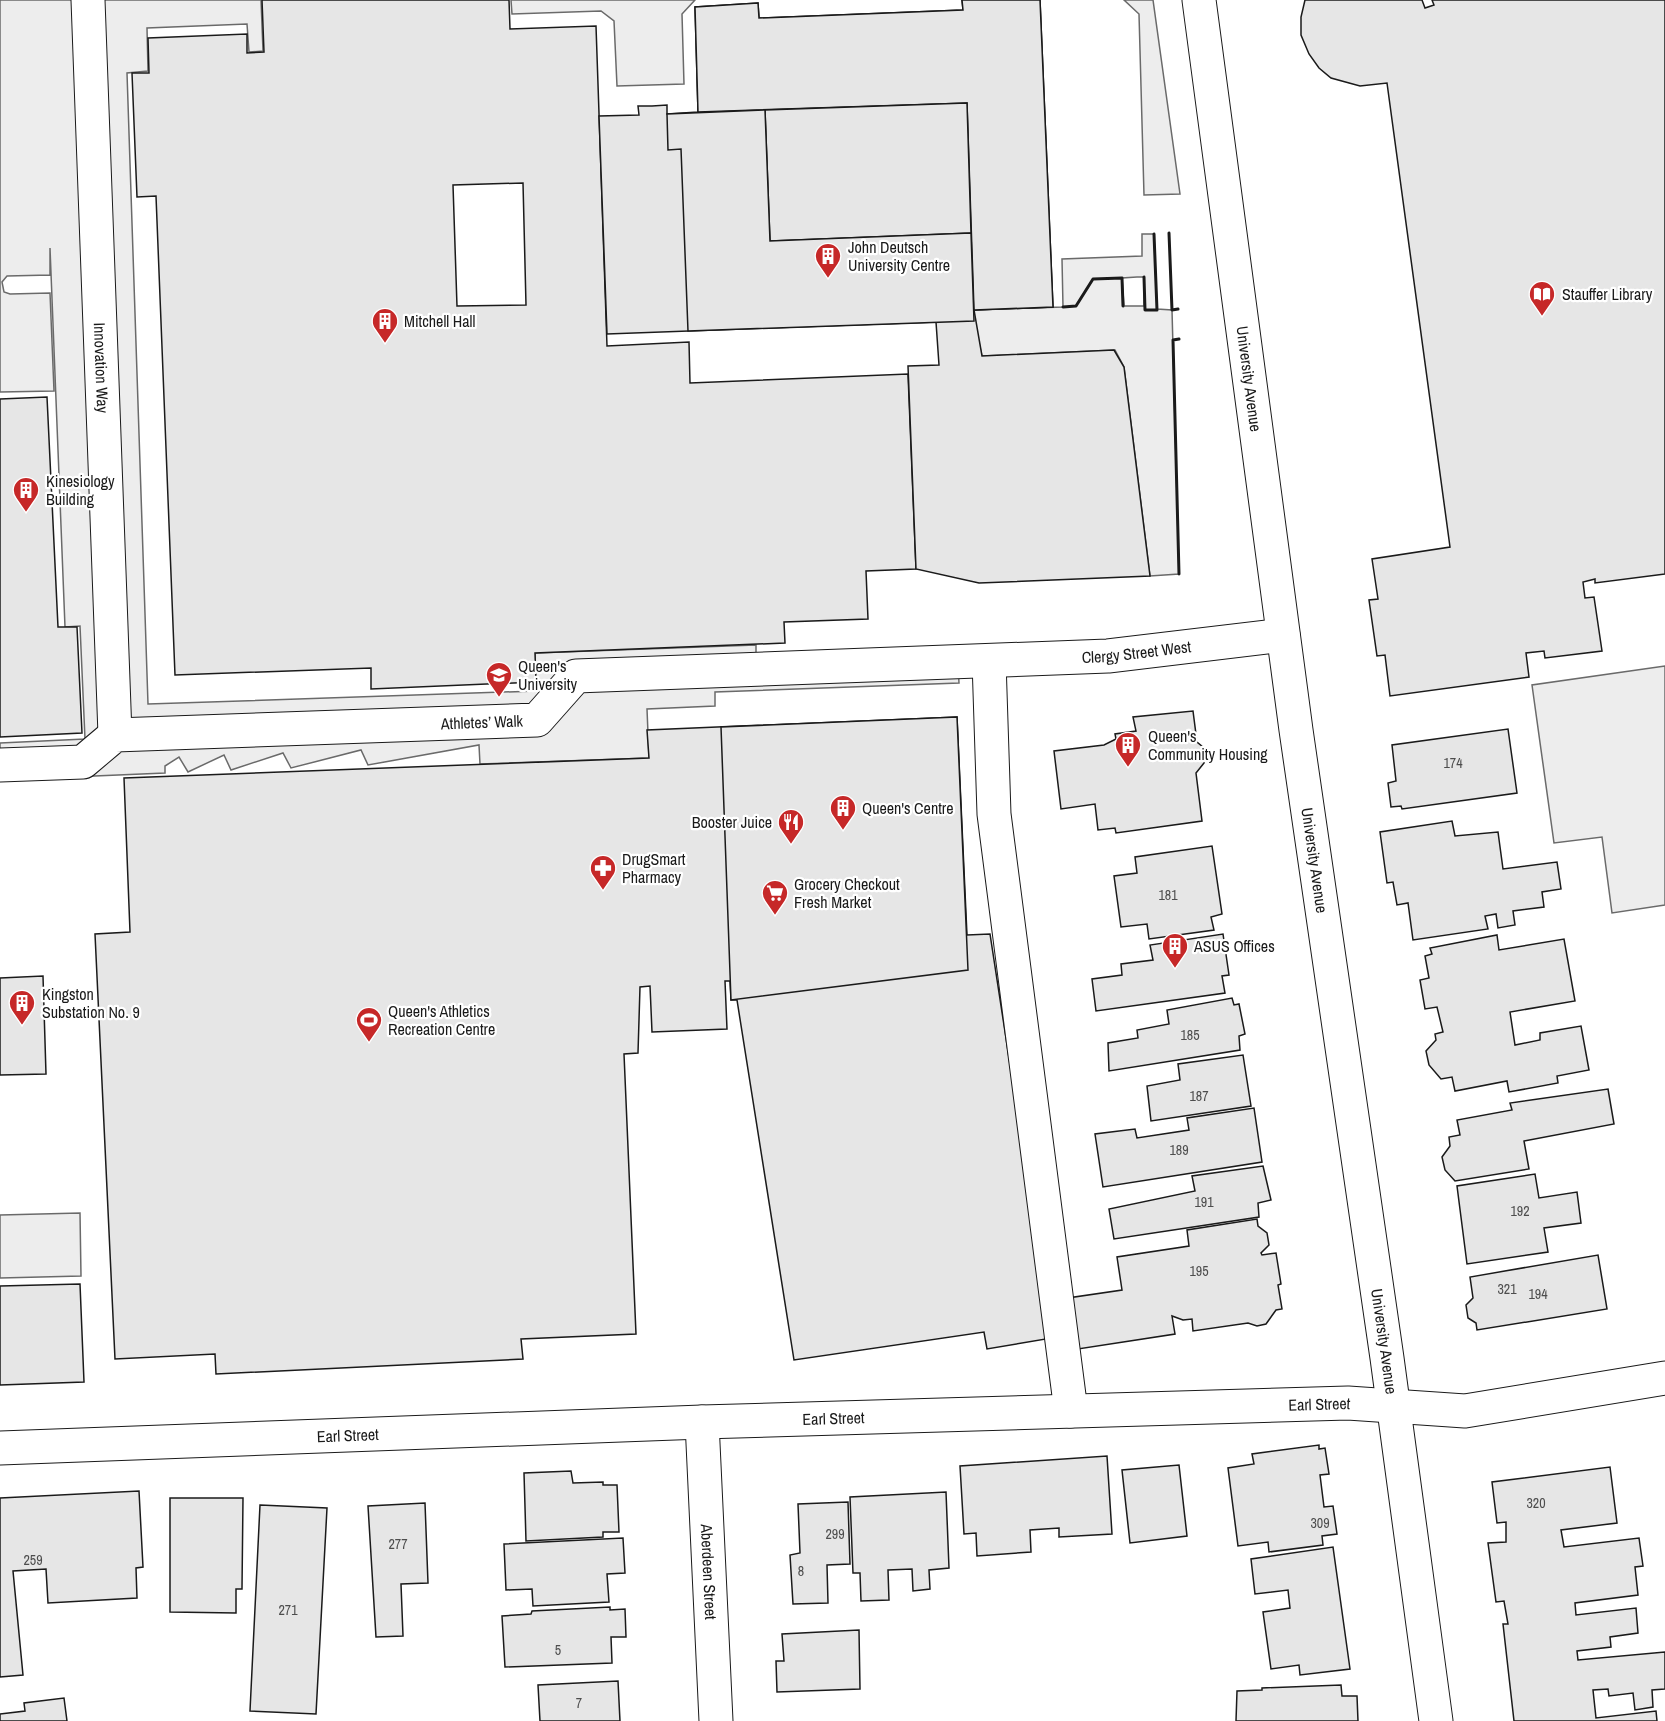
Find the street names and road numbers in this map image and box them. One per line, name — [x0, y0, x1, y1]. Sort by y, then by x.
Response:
street label: Innovation Way — [89, 322, 114, 414]
street label: University Avenue — [1231, 325, 1267, 433]
street label: Clergy Street West — [1081, 635, 1193, 668]
street label: Athletes’ Walk — [439, 709, 524, 734]
street label: University Avenue — [1296, 806, 1333, 914]
street label: University Avenue — [1366, 1287, 1403, 1395]
street label: Earl Street — [1288, 1392, 1351, 1416]
street label: Earl Street — [802, 1406, 865, 1430]
street label: Earl Street — [316, 1423, 380, 1447]
street label: Aberdeen Street — [696, 1523, 722, 1620]

